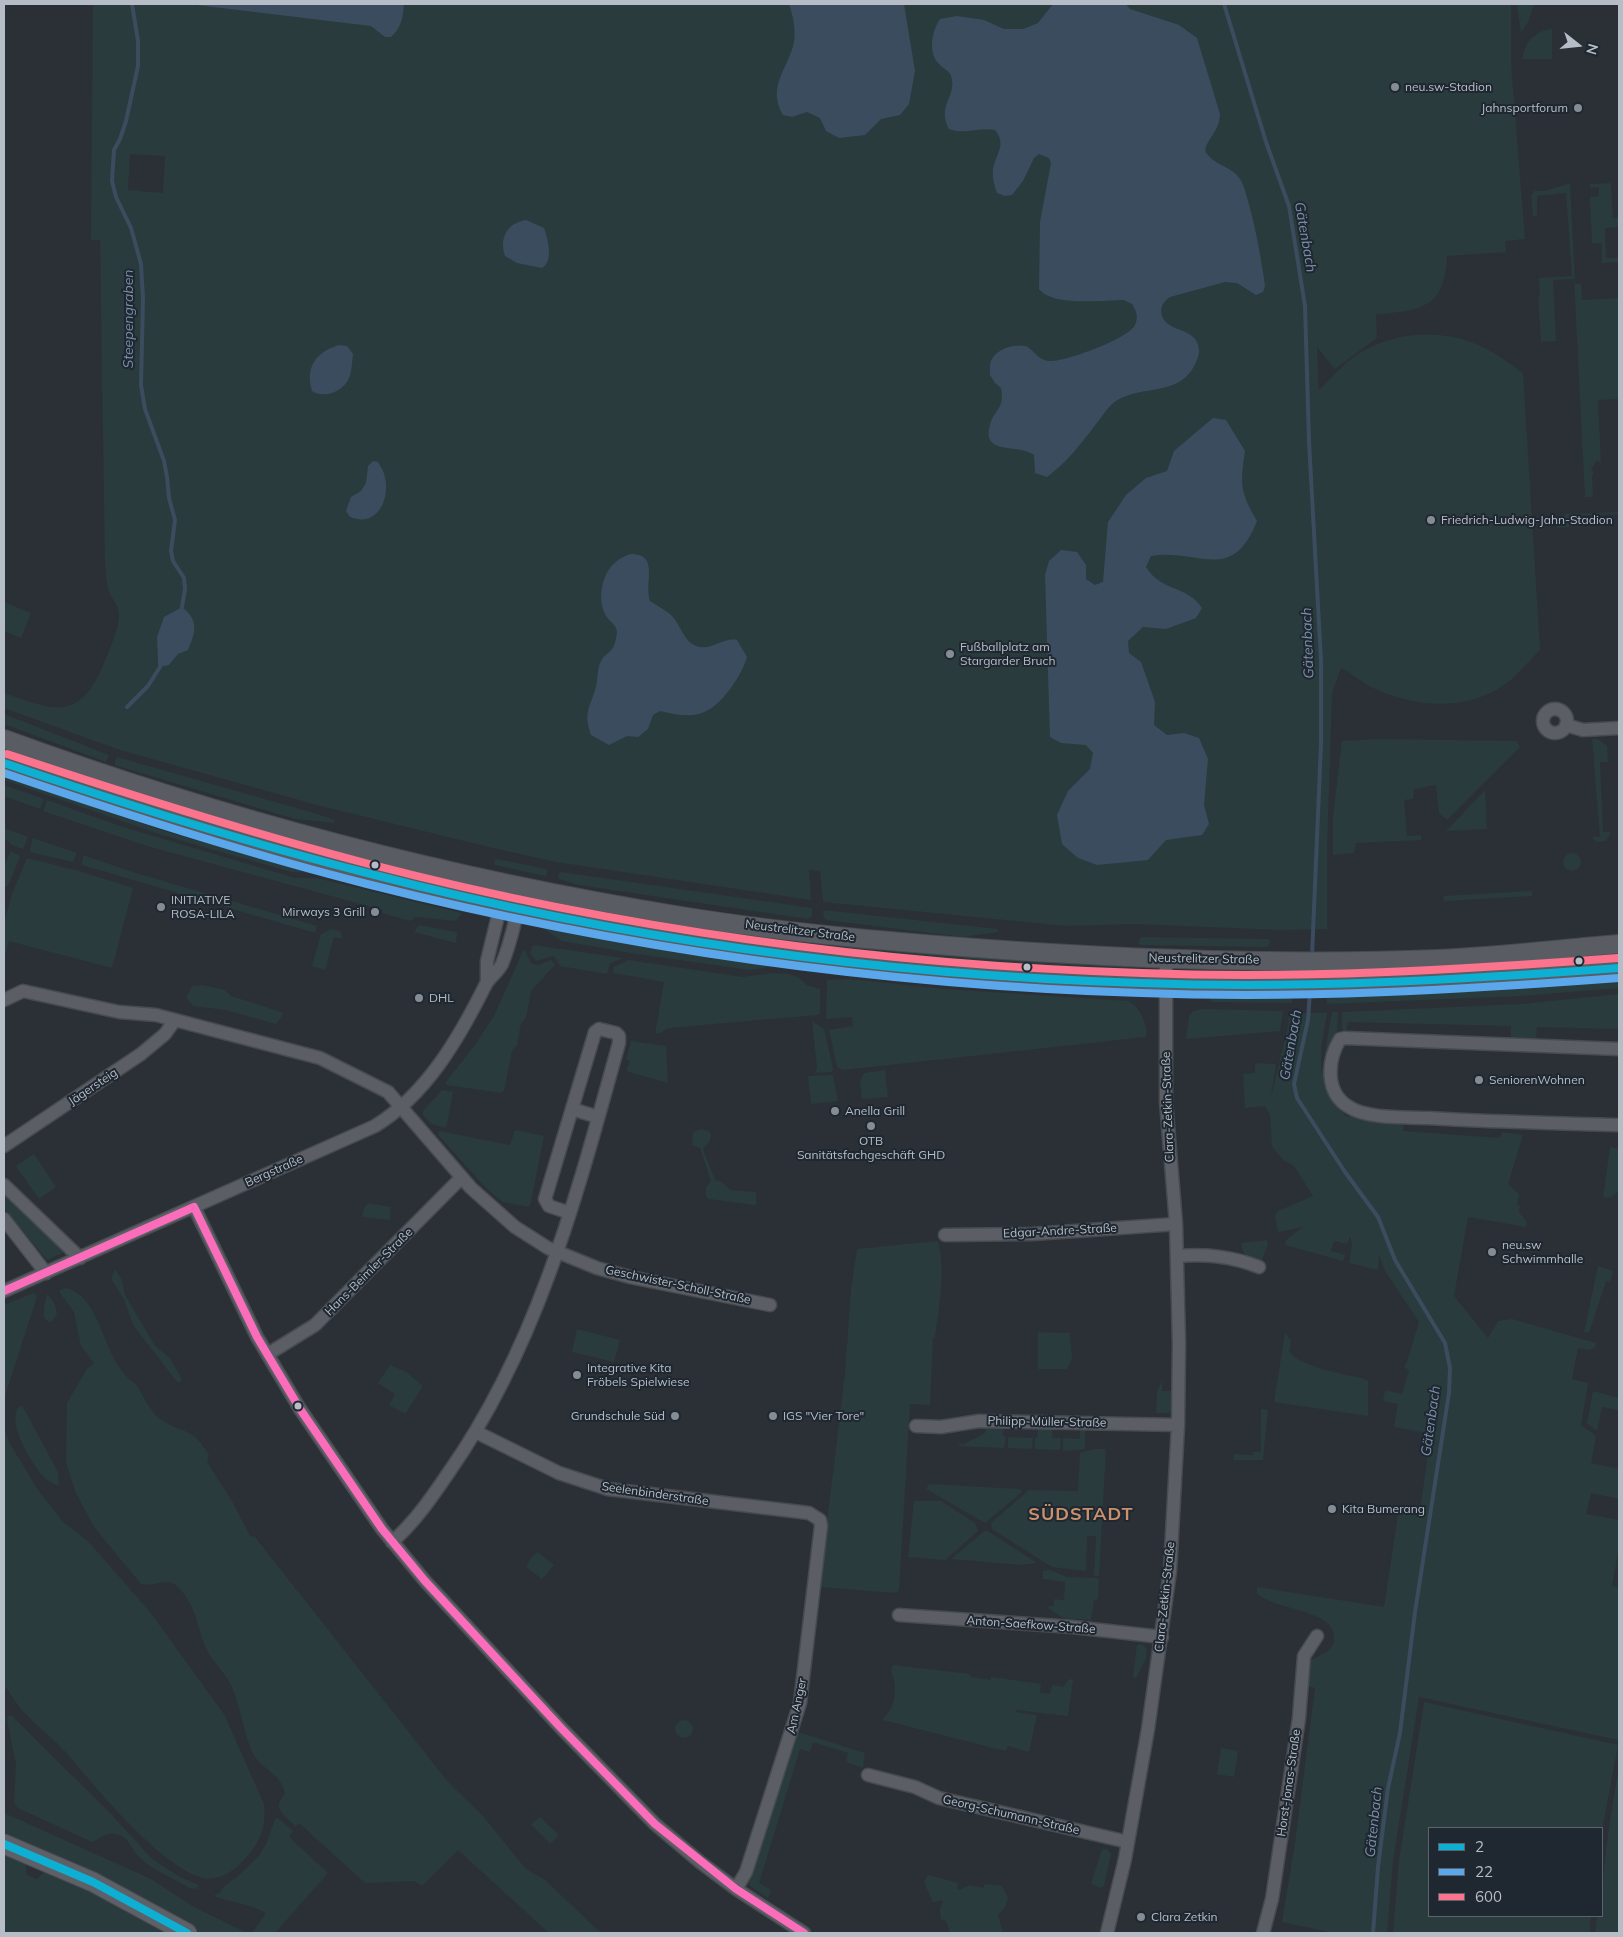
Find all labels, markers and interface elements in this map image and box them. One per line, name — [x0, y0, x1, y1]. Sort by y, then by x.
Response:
north arrow — [1553, 20, 1603, 70]
text: N — [1582, 42, 1603, 57]
place label: neu.sw-Stadion — [1405, 80, 1492, 94]
marker: neu.sw-Stadion — [1389, 81, 1401, 93]
place label: Jahnsportforum — [1481, 101, 1568, 115]
marker: Jahnsportforum — [1572, 102, 1584, 114]
water label: Gätenbach — [1291, 200, 1319, 274]
water label: Steepengraben — [121, 269, 137, 369]
place label: Friedrich-Ludwig-Jahn-Stadion — [1441, 513, 1613, 527]
marker: Friedrich-Ludwig-Jahn-Stadion — [1425, 514, 1437, 526]
water label: Gätenbach — [1298, 607, 1318, 679]
place label: Fußballplatz am Stargarder Bruch — [960, 640, 1055, 668]
marker: Fußballplatz am Stargarder Bruch — [944, 648, 956, 660]
unlabelled marker — [370, 860, 380, 870]
place label: INITIATIVE ROSA-LILA — [171, 893, 234, 921]
marker: INITIATIVE ROSA-LILA — [155, 901, 167, 913]
place label: Mirways 3 Grill — [282, 905, 365, 919]
marker: Mirways 3 Grill — [369, 906, 381, 918]
street label: Neustrelitzer Straße — [744, 917, 856, 945]
street label: Neustrelitzer Straße — [1149, 951, 1259, 967]
unlabelled marker — [1574, 956, 1584, 966]
unlabelled marker — [1022, 962, 1032, 972]
place label: DHL — [429, 991, 454, 1005]
marker: DHL — [413, 992, 425, 1004]
water label: Gätenbach — [1277, 1008, 1305, 1082]
street label: Clara-Zetkin-Straße — [1159, 1051, 1177, 1163]
street label: Jägersteig — [66, 1065, 120, 1109]
place label: SeniorenWohnen — [1489, 1073, 1585, 1087]
marker: SeniorenWohnen — [1473, 1074, 1485, 1086]
place label: Anella Grill — [845, 1104, 905, 1118]
marker: Anella Grill — [829, 1105, 841, 1117]
marker: OTB Sanitätsfachgeschäft GHD — [865, 1120, 877, 1132]
place label: OTB Sanitätsfachgeschäft GHD — [797, 1134, 945, 1162]
street label: Bergstraße — [243, 1152, 305, 1190]
street label: Edgar-Andre-Straße — [1003, 1221, 1117, 1241]
street label: Hans-Beimler-Straße — [322, 1225, 416, 1319]
place label: neu.sw Schwimmhalle — [1502, 1238, 1583, 1266]
marker: neu.sw Schwimmhalle — [1486, 1246, 1498, 1258]
street label: Geschwister-Scholl-Straße — [604, 1263, 752, 1307]
place label: Integrative Kita Fröbels Spielwiese — [587, 1361, 690, 1389]
marker: Integrative Kita Fröbels Spielwiese — [571, 1369, 583, 1381]
water label: Gätenbach — [1418, 1385, 1444, 1457]
unlabelled marker — [293, 1401, 303, 1411]
place label: Grundschule Süd — [571, 1409, 665, 1423]
place label: IGS "Vier Tore" — [783, 1409, 864, 1423]
marker: Grundschule Süd — [669, 1410, 681, 1422]
marker: IGS "Vier Tore" — [767, 1410, 779, 1422]
street label: Philipp-Müller-Straße — [987, 1414, 1107, 1430]
street label: Seelenbinderstraße — [601, 1479, 709, 1509]
place label: Kita Bumerang — [1342, 1502, 1425, 1516]
marker: Kita Bumerang — [1326, 1503, 1338, 1515]
district label: SÜDSTADT — [1027, 1504, 1135, 1526]
street label: Clara-Zetkin-Straße — [1152, 1541, 1178, 1653]
street label: Anton-Saefkow-Straße — [966, 1613, 1096, 1637]
street label: Am Anger — [784, 1677, 810, 1735]
street label: Horst-Jonas-Straße — [1274, 1728, 1304, 1838]
water label: Gätenbach — [1362, 1786, 1386, 1858]
street label: Georg-Schumann-Straße — [941, 1792, 1081, 1838]
legend — [1428, 1827, 1603, 1917]
text: 2 — [1475, 1837, 1484, 1856]
text: 22 — [1475, 1862, 1493, 1881]
text: 600 — [1475, 1887, 1502, 1906]
place label: Clara Zetkin — [1151, 1910, 1218, 1924]
marker: Clara Zetkin — [1135, 1911, 1147, 1923]

